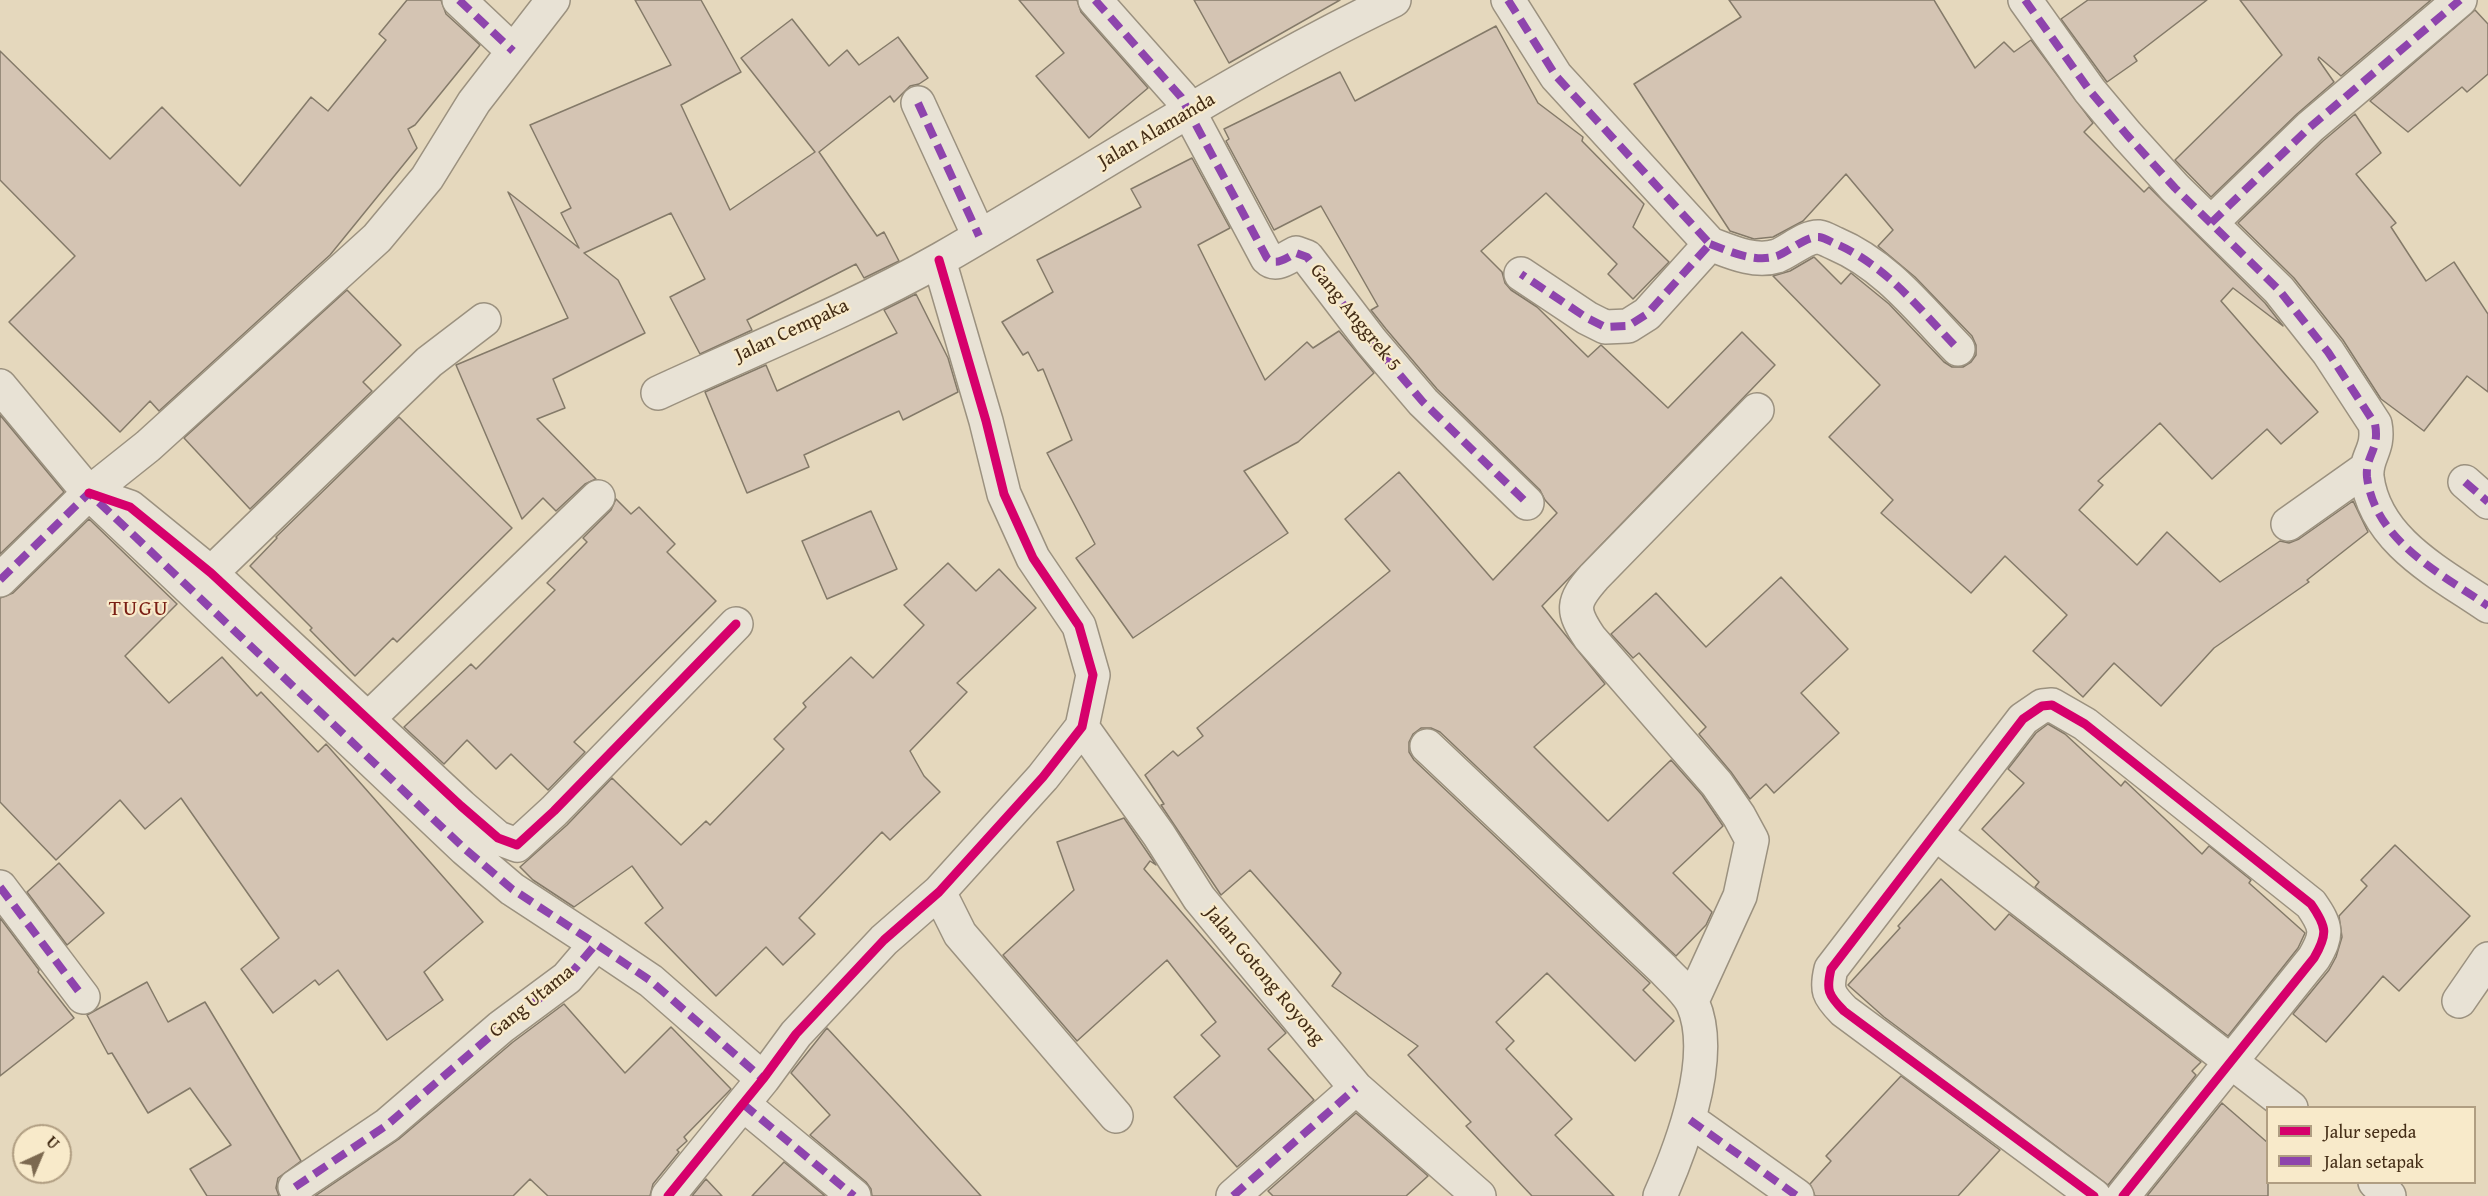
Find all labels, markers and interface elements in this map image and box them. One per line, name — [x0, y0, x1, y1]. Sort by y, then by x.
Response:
street label: Jalan Alamanda — [1094, 88, 1220, 174]
street label: Gang Anggrek 5 — [1304, 259, 1406, 377]
street label: Jalan Cempaka — [731, 294, 853, 368]
district label: TUGU — [109, 596, 169, 622]
street label: Jalan Gotong Royong — [1199, 902, 1329, 1050]
street label: Gang Utama — [485, 960, 579, 1044]
legend — [2266, 1106, 2476, 1184]
text: Jalur sepeda — [2324, 1118, 2416, 1145]
north arrow — [12, 1124, 72, 1184]
text: U — [41, 1130, 65, 1155]
text: Jalan setapak — [2324, 1148, 2424, 1175]

